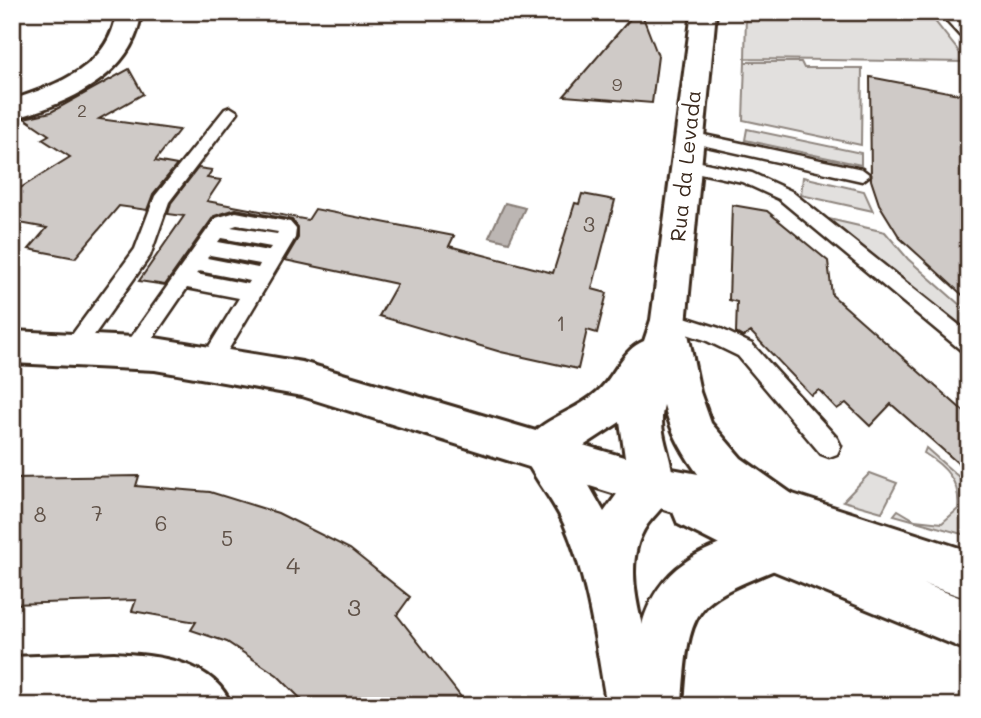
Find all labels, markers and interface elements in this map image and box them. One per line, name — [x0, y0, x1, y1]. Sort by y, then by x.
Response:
house number: 9 — [612, 72, 623, 96]
street label: Rua da Levada — [663, 89, 706, 243]
house number: 2 — [77, 98, 87, 122]
house number: 3 — [583, 210, 595, 237]
house number: 1 — [556, 309, 566, 336]
house number: 7 — [91, 499, 103, 526]
house number: 8 — [34, 500, 46, 527]
house number: 6 — [155, 509, 167, 536]
house number: 5 — [221, 524, 233, 551]
house number: 4 — [286, 549, 300, 580]
house number: 3 — [347, 591, 361, 622]

